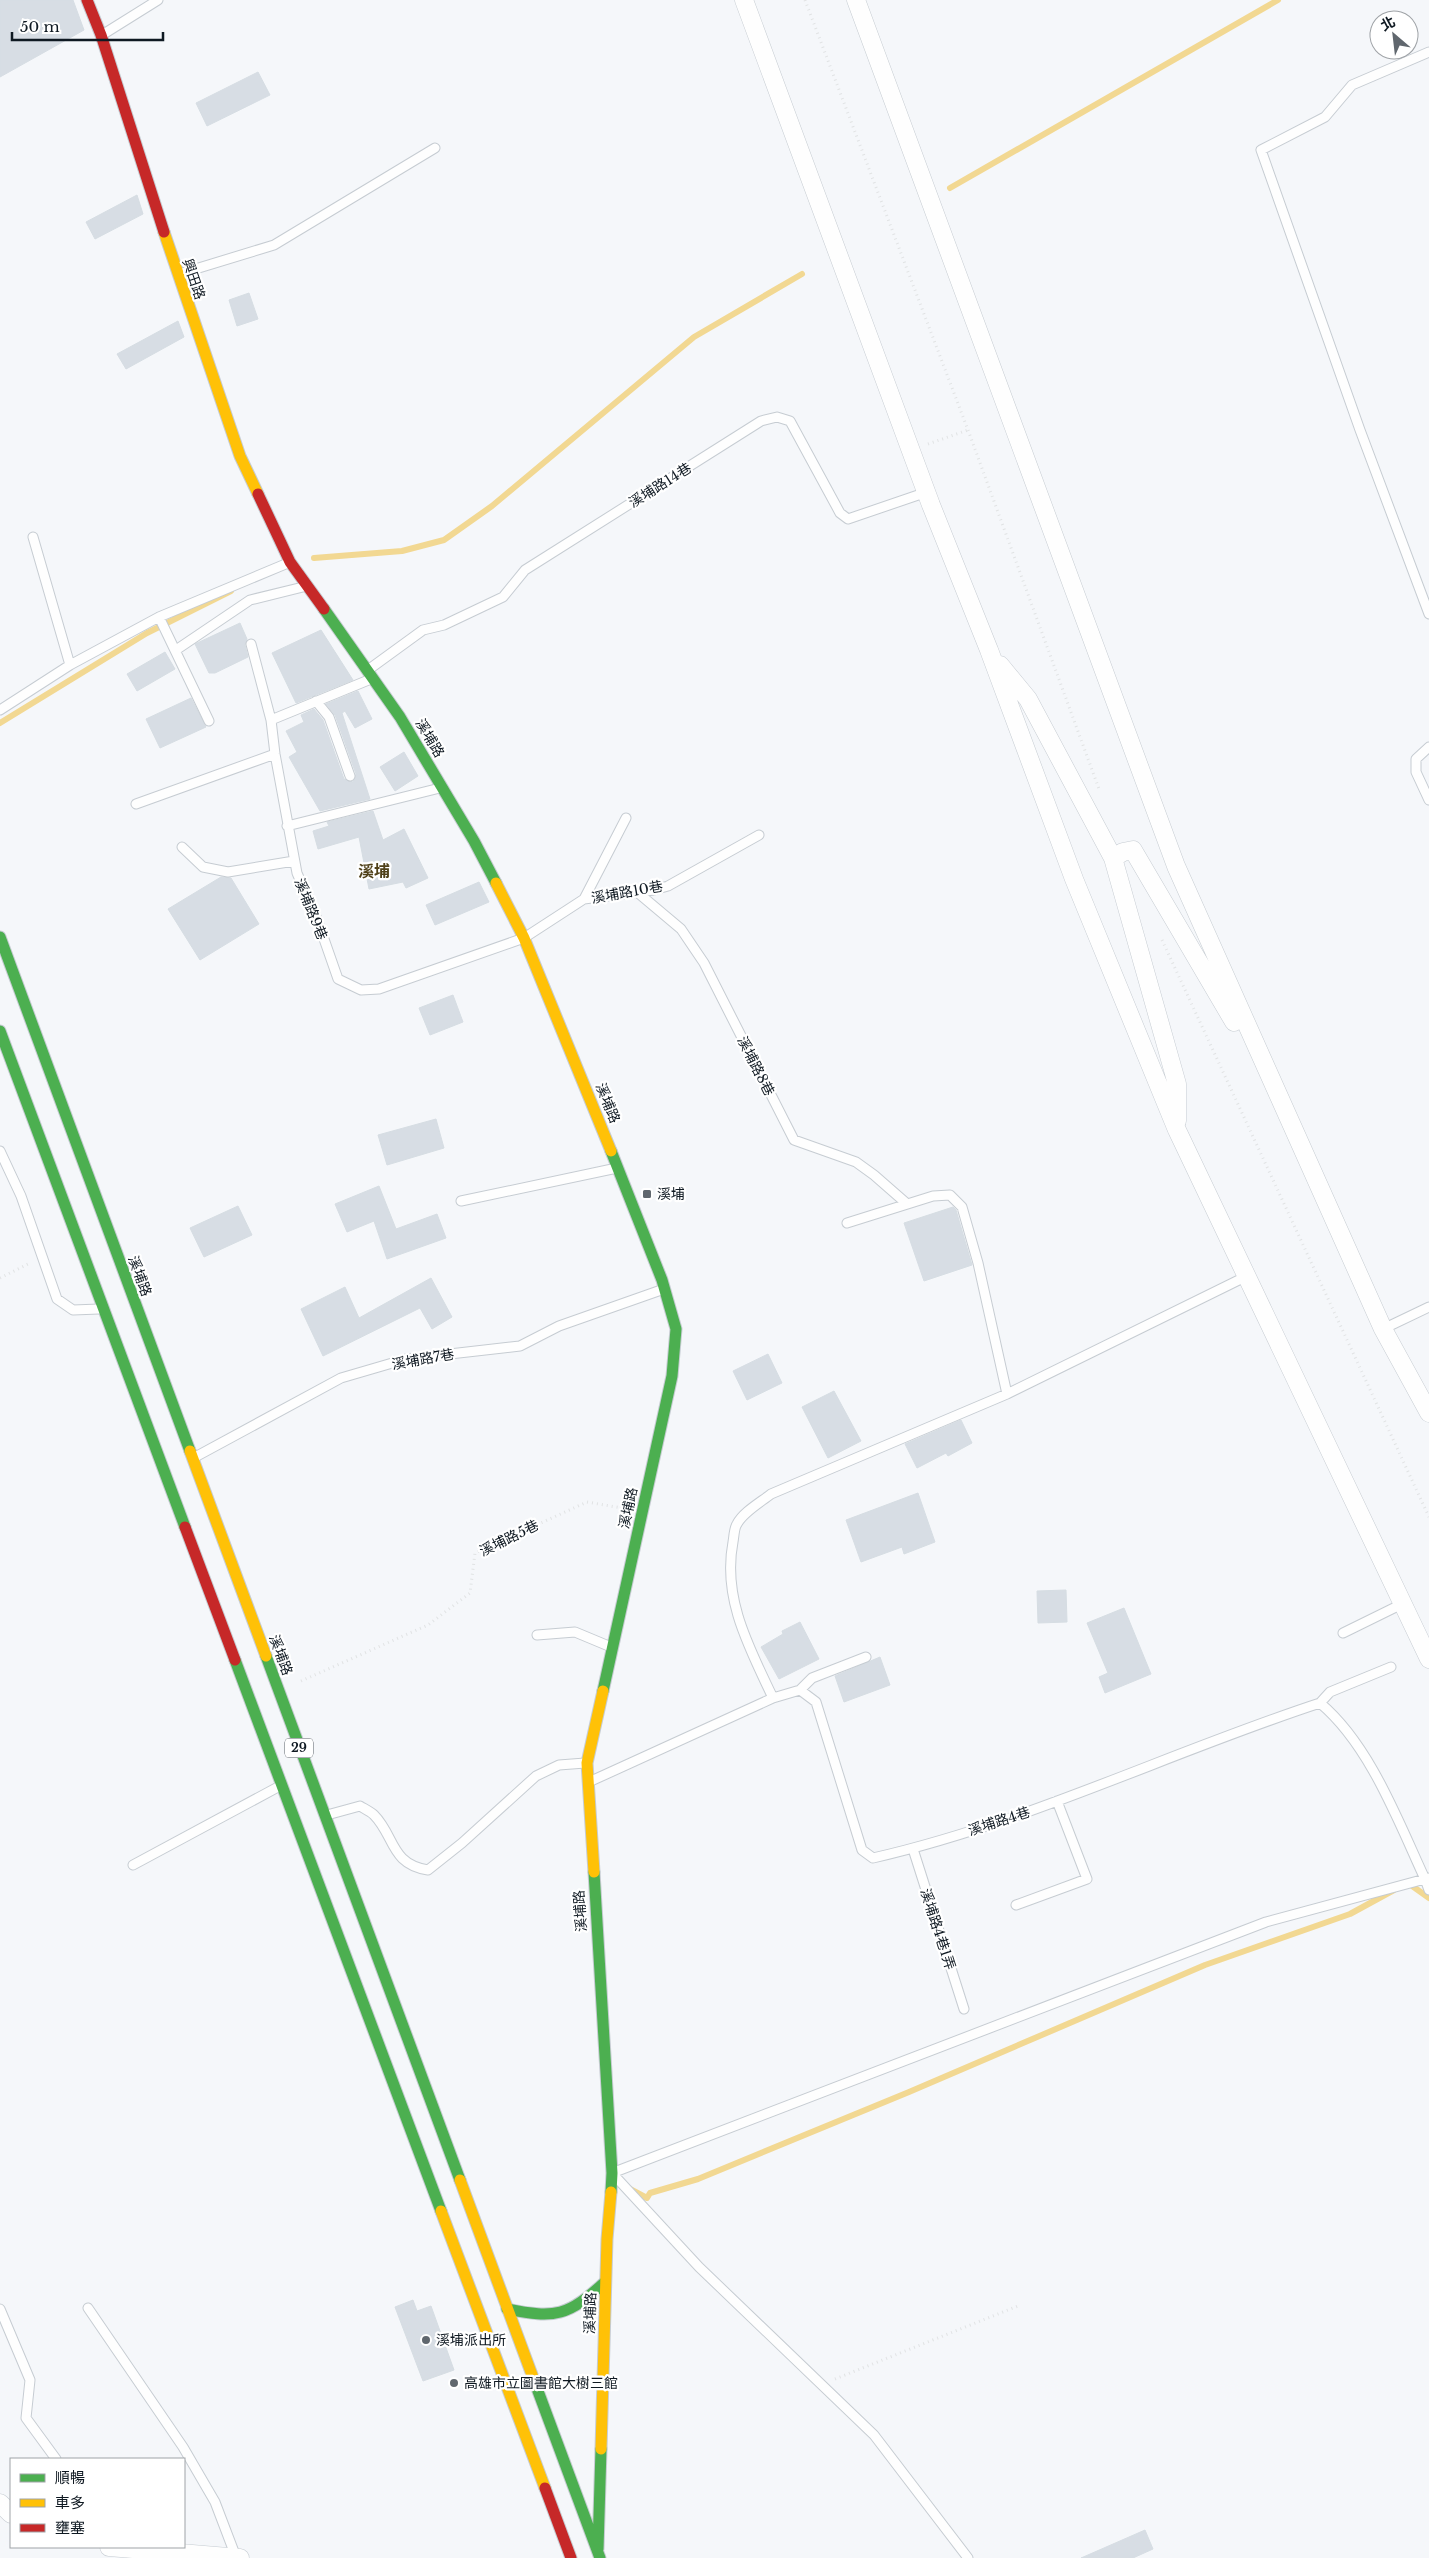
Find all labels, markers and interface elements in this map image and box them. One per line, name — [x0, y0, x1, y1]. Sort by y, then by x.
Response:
scale bar — [12, 10, 164, 42]
north arrow — [1369, 10, 1419, 60]
text: 北 — [1377, 12, 1398, 35]
text: 50 m — [20, 17, 60, 36]
street label: 興田路 — [179, 256, 209, 302]
street label: 溪埔路14巷 — [625, 459, 695, 511]
street label: 溪埔路 — [411, 715, 449, 761]
district label: 溪埔 — [358, 861, 390, 881]
street label: 溪埔路9巷 — [290, 875, 332, 943]
street label: 溪埔路10巷 — [590, 877, 664, 907]
street label: 溪埔路8巷 — [733, 1033, 779, 1099]
street label: 溪埔路 — [592, 1080, 624, 1126]
place label: 溪埔 — [657, 1185, 685, 1203]
marker: 溪埔 — [641, 1188, 653, 1200]
street label: 溪埔路 — [124, 1253, 156, 1299]
street label: 溪埔路7巷 — [390, 1345, 456, 1373]
street label: 溪埔路 — [615, 1486, 641, 1530]
street label: 溪埔路5巷 — [476, 1516, 542, 1560]
street label: 溪埔路 — [265, 1632, 297, 1678]
road number: 29 — [285, 1739, 313, 1758]
street label: 溪埔路4巷 — [966, 1803, 1032, 1839]
street label: 溪埔路4巷1弄 — [916, 1886, 960, 1972]
street label: 溪埔路 — [570, 1889, 590, 1933]
street label: 溪埔路 — [580, 2292, 600, 2334]
place label: 溪埔派出所 — [436, 2331, 506, 2349]
marker: 溪埔派出所 — [420, 2334, 432, 2346]
place label: 高雄市立圖書館大樹三館 — [464, 2374, 618, 2392]
marker: 高雄市立圖書館大樹三館 — [448, 2377, 460, 2389]
legend — [10, 2458, 185, 2548]
text: 順暢 — [55, 2468, 85, 2487]
text: 車多 — [55, 2493, 85, 2512]
text: 壅塞 — [55, 2518, 85, 2537]

